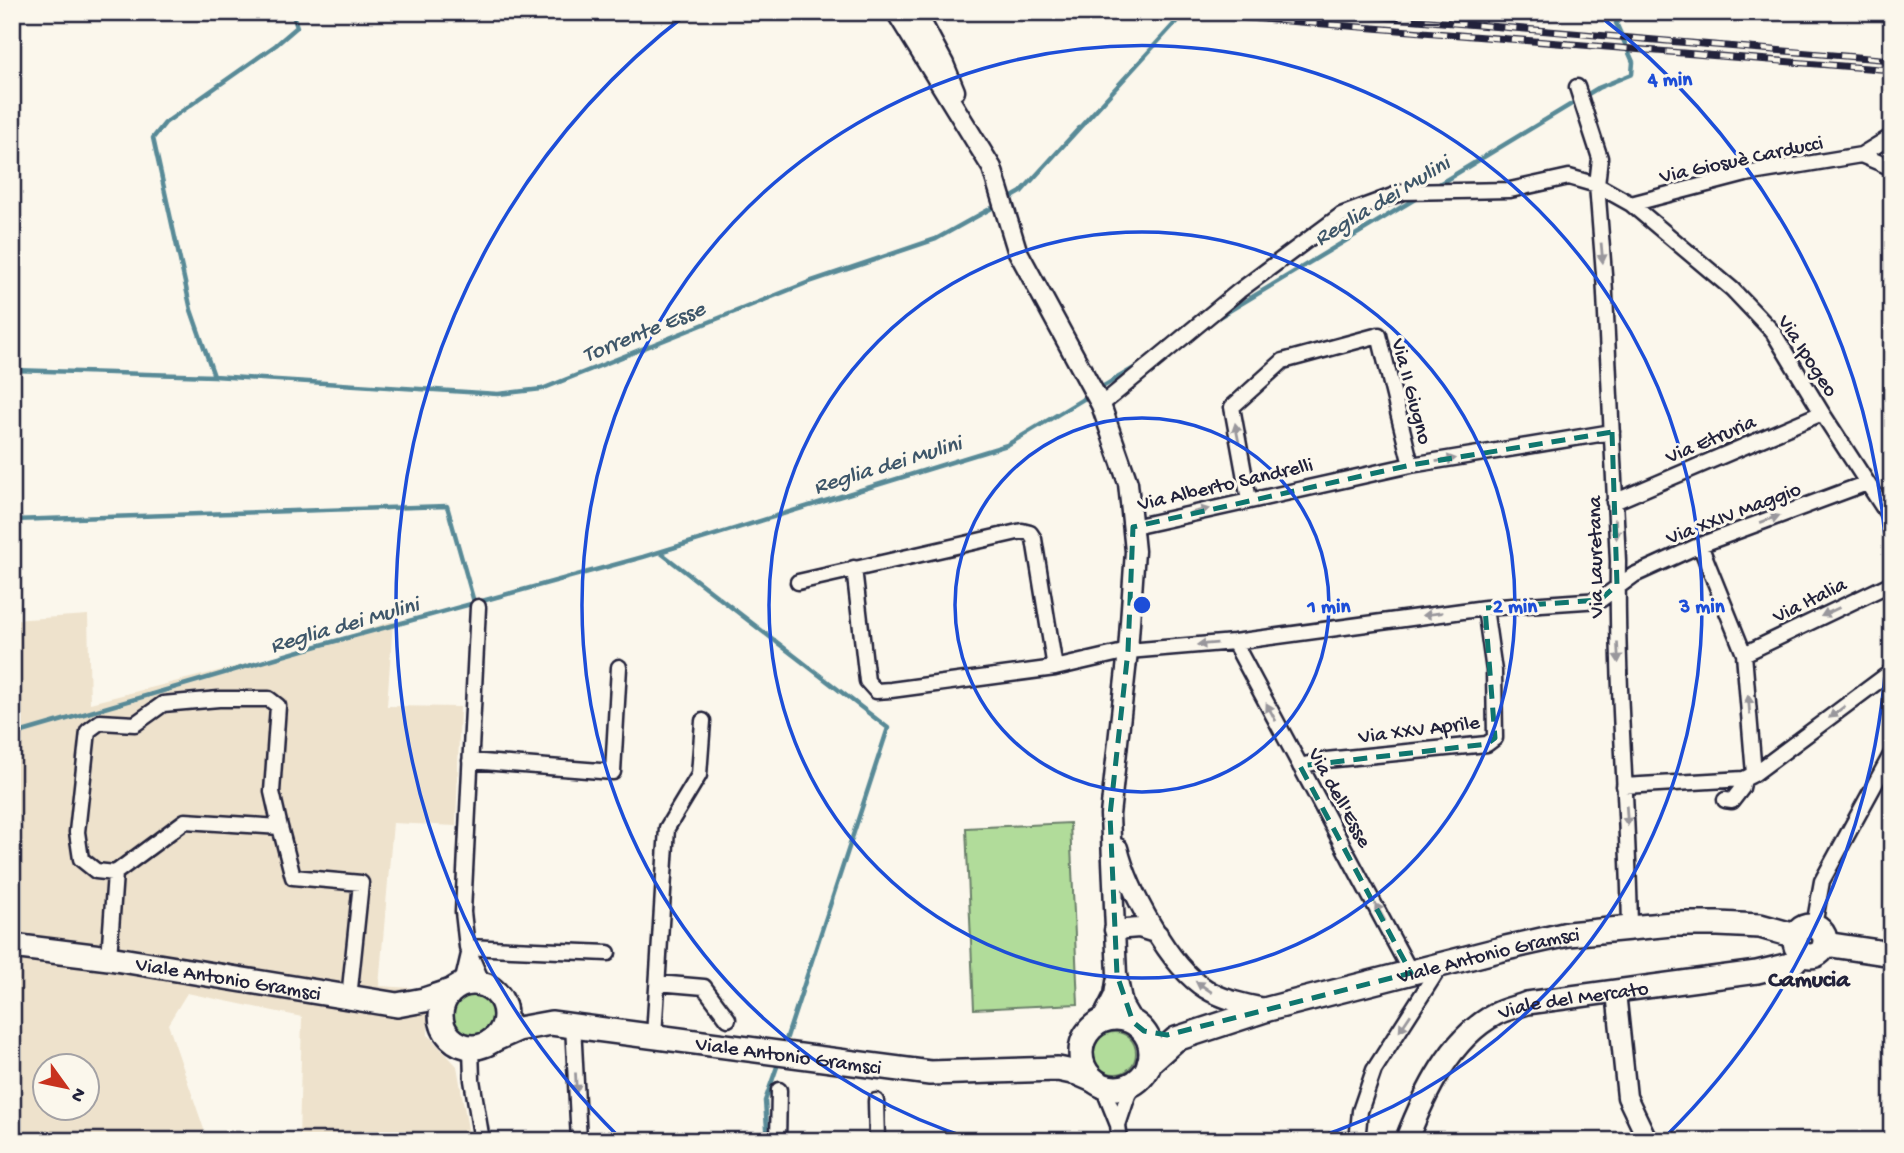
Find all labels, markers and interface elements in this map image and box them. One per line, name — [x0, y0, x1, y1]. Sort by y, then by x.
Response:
text: 4 min — [1647, 69, 1693, 94]
street label: Via Giosuè Carducci — [1657, 132, 1826, 191]
water label: Reglia dei Mulini — [1310, 149, 1458, 253]
one-way arrow — [1597, 242, 1608, 264]
water label: Torrente Esse — [579, 296, 711, 370]
street label: Via Ipogeo — [1770, 310, 1842, 403]
street label: Via II Giugno — [1383, 335, 1436, 448]
street label: Via Etruria — [1662, 411, 1761, 472]
one-way arrow — [1231, 422, 1242, 444]
water label: Reglia dei Mulini — [811, 430, 968, 502]
street label: Via Alberto Sandrelli — [1135, 454, 1316, 519]
one-way arrow — [1435, 454, 1457, 465]
street label: Via XXIV Maggio — [1662, 478, 1805, 553]
street label: Via Lauretana — [1584, 494, 1611, 619]
one-way arrow — [1188, 506, 1210, 517]
one-way arrow — [1759, 513, 1780, 524]
one-way arrow — [1611, 518, 1622, 540]
street label: Via Italia — [1769, 573, 1853, 631]
water label: Reglia dei Mulini — [267, 591, 425, 661]
centre of rings — [1130, 593, 1154, 617]
text: 1 min — [1307, 596, 1351, 621]
text: 2 min — [1493, 596, 1538, 621]
text: 3 min — [1678, 596, 1726, 621]
one-way arrow — [1820, 607, 1840, 618]
one-way arrow — [1421, 608, 1443, 619]
one-way arrow — [1196, 639, 1218, 650]
one-way arrow — [1613, 643, 1624, 665]
one-way arrow — [1743, 694, 1754, 716]
one-way arrow — [1266, 702, 1277, 722]
one-way arrow — [1828, 705, 1846, 719]
street label: Via XXV Aprile — [1356, 711, 1483, 751]
street label: Via dell'Esse — [1300, 744, 1376, 854]
one-way arrow — [1622, 805, 1633, 827]
one-way arrow — [1374, 902, 1386, 922]
street label: Viale Antonio Gramsci — [1394, 924, 1581, 992]
street label: Viale Antonio Gramsci — [133, 953, 323, 1008]
district label: Camucia — [1768, 967, 1851, 996]
street label: Viale del Mercato — [1495, 978, 1650, 1028]
one-way arrow — [1195, 980, 1214, 993]
one-way arrow — [1398, 1014, 1412, 1032]
street label: Viale Antonio Gramsci — [693, 1033, 883, 1082]
north arrow — [32, 1052, 102, 1122]
one-way arrow — [571, 1072, 582, 1094]
text: N — [64, 1083, 90, 1106]

